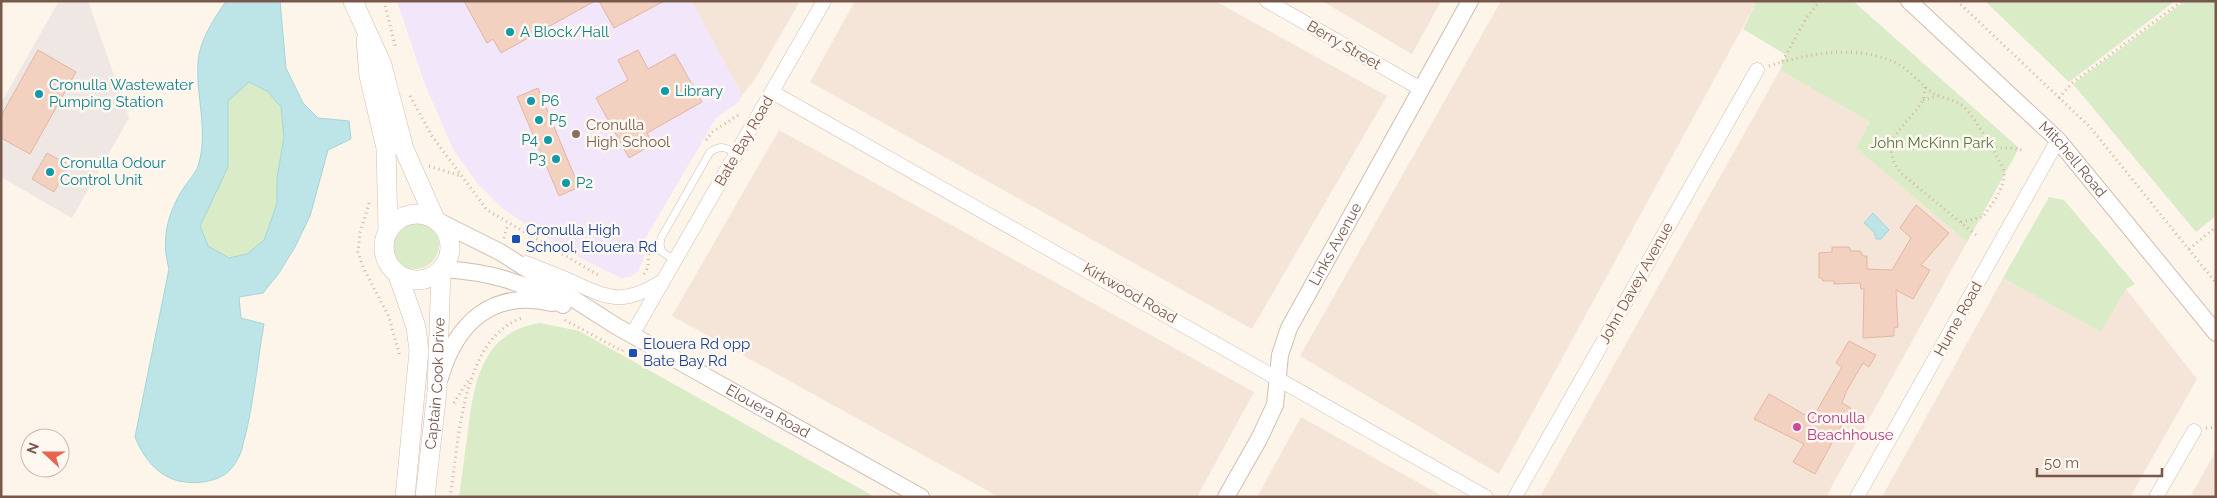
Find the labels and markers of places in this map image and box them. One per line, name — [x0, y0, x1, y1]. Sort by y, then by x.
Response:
place label: A Block/Hall — [520, 23, 610, 41]
marker: A Block/Hall — [504, 26, 516, 38]
place label: Cronulla Wastewater Pumping Station — [49, 76, 194, 111]
place label: Library — [675, 82, 723, 100]
marker: Library — [659, 85, 671, 97]
marker: Cronulla Wastewater Pumping Station — [33, 88, 45, 100]
place label: P6 — [541, 92, 559, 110]
marker: P6 — [525, 95, 537, 107]
place label: P5 — [549, 111, 567, 129]
marker: P5 — [533, 114, 545, 126]
place label: Cronulla High School — [586, 116, 671, 151]
marker: Cronulla High School — [570, 128, 582, 140]
place label: P4 — [521, 131, 538, 149]
marker: P4 — [542, 134, 554, 146]
place label: P3 — [529, 150, 546, 168]
marker: P3 — [550, 153, 562, 165]
place label: Cronulla Odour Control Unit — [60, 154, 166, 189]
marker: Cronulla Odour Control Unit — [44, 166, 56, 178]
place label: P2 — [576, 174, 593, 192]
marker: P2 — [560, 177, 572, 189]
place label: Cronulla High School, Elouera Rd — [526, 221, 657, 256]
marker: Cronulla High School, Elouera Rd — [510, 233, 522, 245]
place label: Elouera Rd opp Bate Bay Rd — [643, 335, 750, 370]
marker: Elouera Rd opp Bate Bay Rd — [627, 347, 639, 359]
place label: Cronulla Beachhouse — [1807, 409, 1894, 444]
marker: Cronulla Beachhouse — [1791, 421, 1803, 433]

